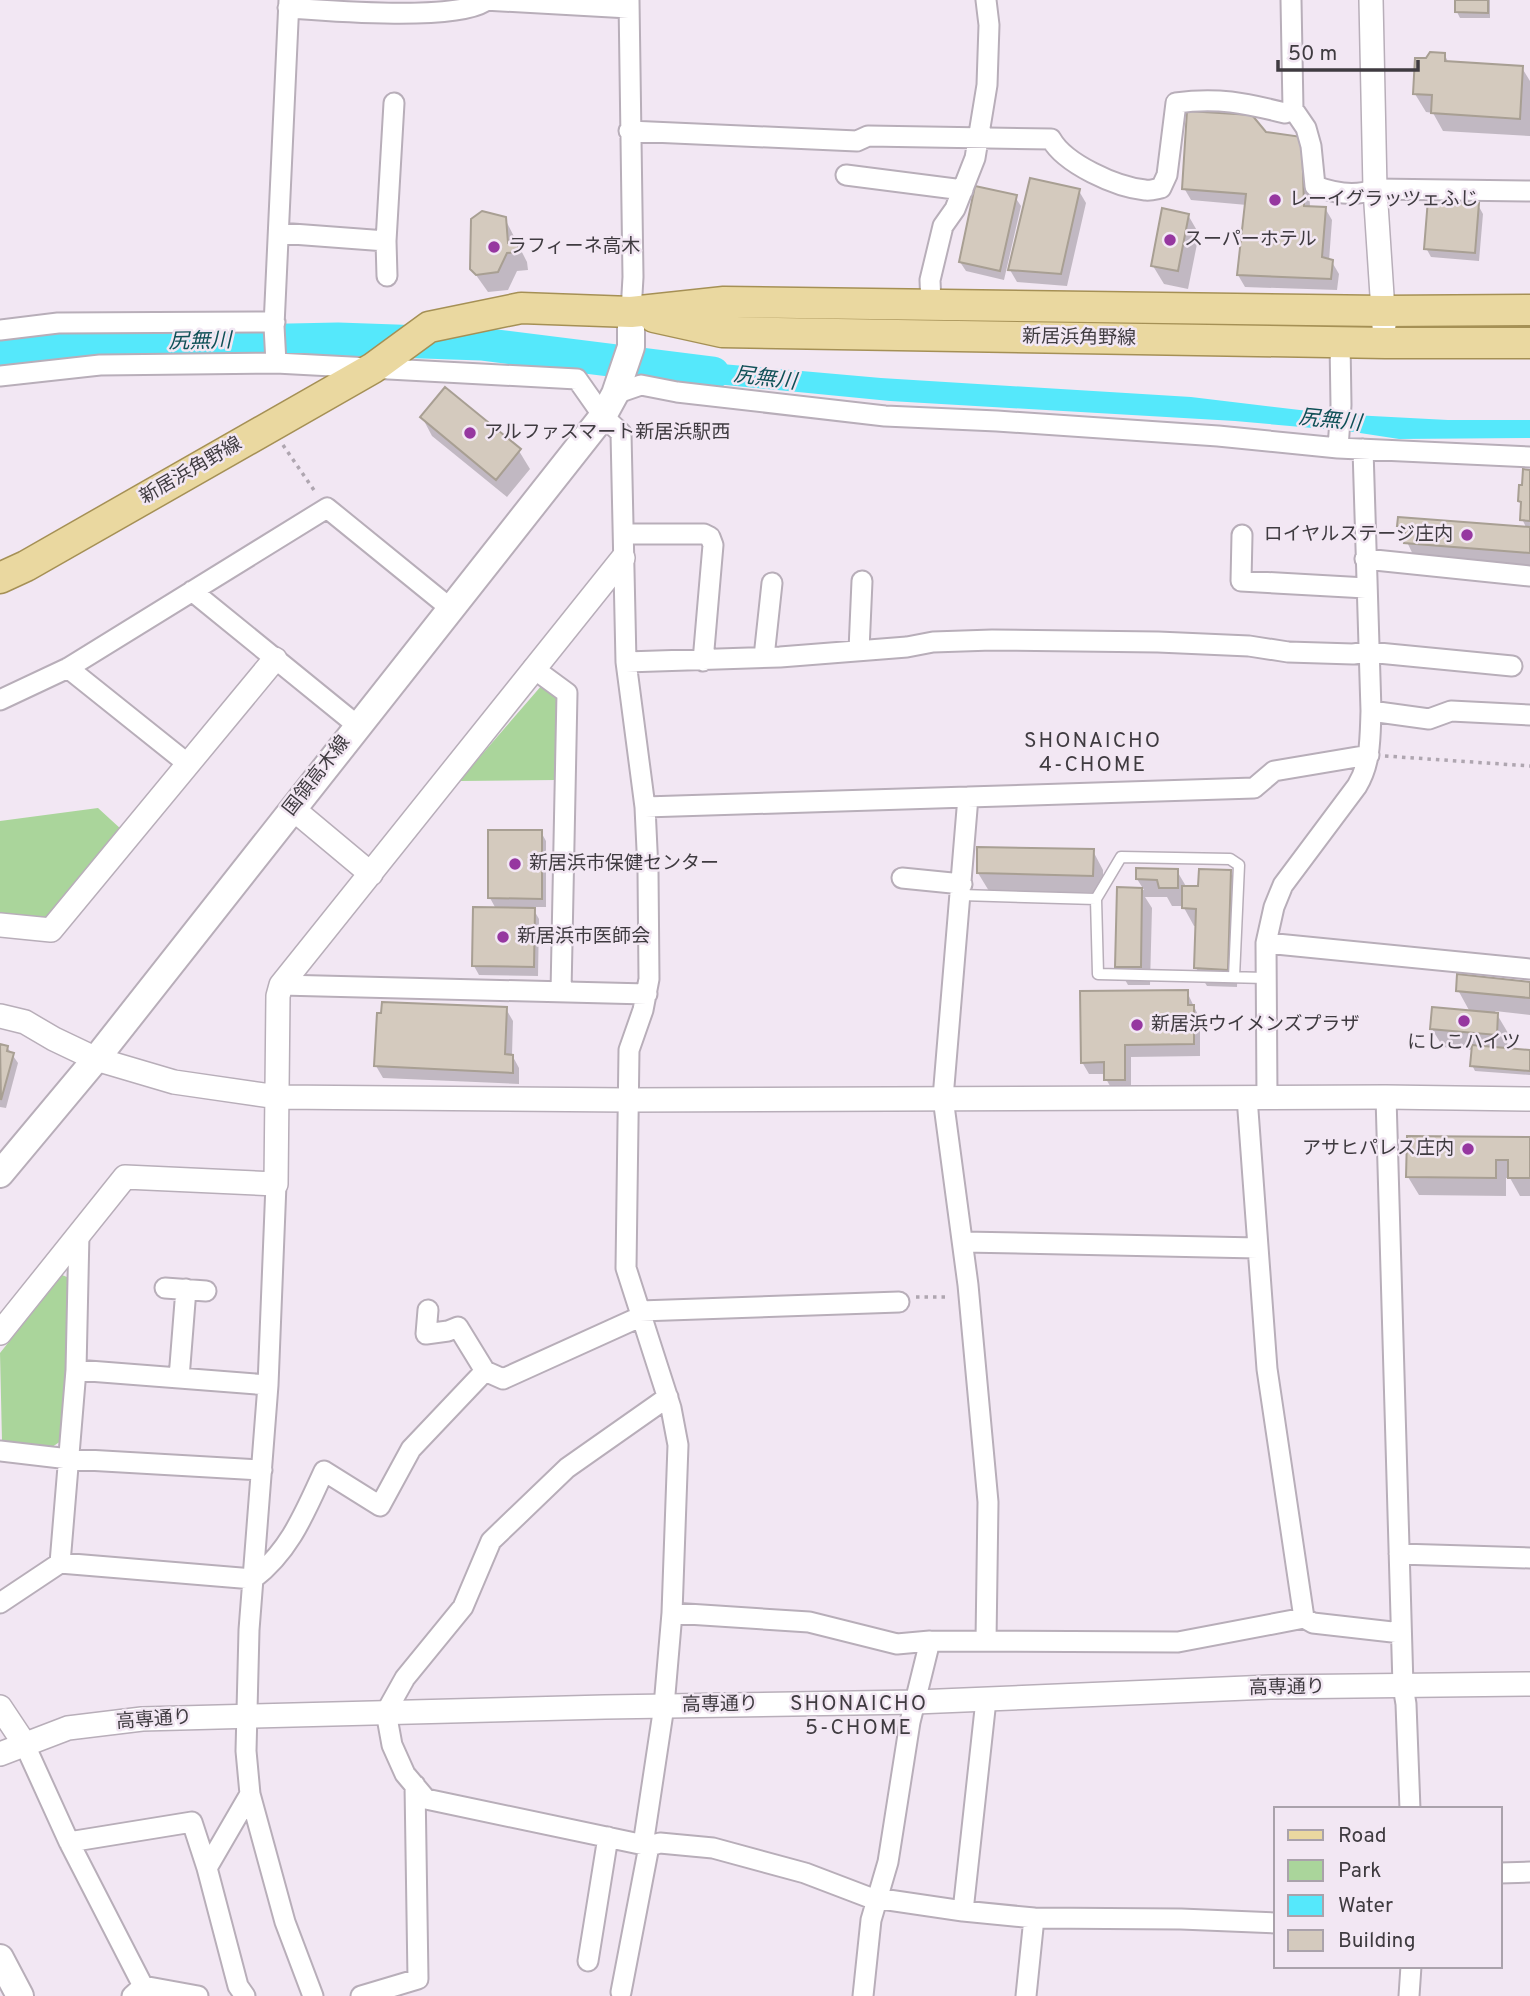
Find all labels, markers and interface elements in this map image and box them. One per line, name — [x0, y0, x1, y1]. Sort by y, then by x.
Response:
scale bar — [1278, 28, 1418, 72]
text: 50 m — [1288, 41, 1337, 68]
place label: レーイグラッツェふじ — [1289, 188, 1479, 212]
marker: レーイグラッツェふじ — [1267, 192, 1283, 208]
place label: スーパーホテル — [1184, 228, 1317, 252]
marker: スーパーホテル — [1162, 232, 1178, 248]
place label: ラフィーネ高木 — [508, 235, 641, 259]
marker: ラフィーネ高木 — [486, 239, 502, 255]
street label: 新居浜角野線 — [1022, 325, 1136, 351]
water label: 尻無川 — [168, 328, 234, 356]
water label: 尻無川 — [732, 362, 800, 396]
water label: 尻無川 — [1297, 404, 1365, 438]
place label: アルファスマート新居浜駅西 — [484, 421, 730, 445]
marker: アルファスマート新居浜駅西 — [462, 425, 478, 441]
street label: 新居浜角野線 — [136, 432, 246, 510]
place label: ロイヤルステージ庄内 — [1264, 523, 1453, 547]
marker: ロイヤルステージ庄内 — [1459, 527, 1475, 543]
district label: SHONAICHO 4-CHOME — [1024, 728, 1162, 779]
street label: 国領高木線 — [278, 731, 356, 821]
place label: 新居浜市保健センター — [529, 852, 719, 876]
marker: 新居浜市保健センター — [507, 856, 523, 872]
place label: 新居浜市医師会 — [517, 925, 650, 949]
marker: 新居浜市医師会 — [495, 929, 511, 945]
place label: 新居浜ウイメンズプラザ — [1151, 1013, 1360, 1037]
marker: にしこハイツ — [1456, 1013, 1472, 1029]
marker: 新居浜ウイメンズプラザ — [1129, 1017, 1145, 1033]
place label: にしこハイツ — [1407, 1031, 1521, 1055]
place label: アサヒパレス庄内 — [1302, 1137, 1454, 1161]
marker: アサヒパレス庄内 — [1460, 1141, 1476, 1157]
street label: 高専通り — [1249, 1675, 1325, 1701]
district label: SHONAICHO 5-CHOME — [790, 1691, 928, 1742]
street label: 高専通り — [682, 1692, 758, 1718]
street label: 高専通り — [115, 1705, 193, 1735]
legend — [1274, 1807, 1502, 1968]
text: Road — [1338, 1823, 1387, 1850]
text: Park — [1338, 1858, 1381, 1885]
text: Water — [1338, 1893, 1393, 1920]
text: Building — [1338, 1928, 1416, 1955]

